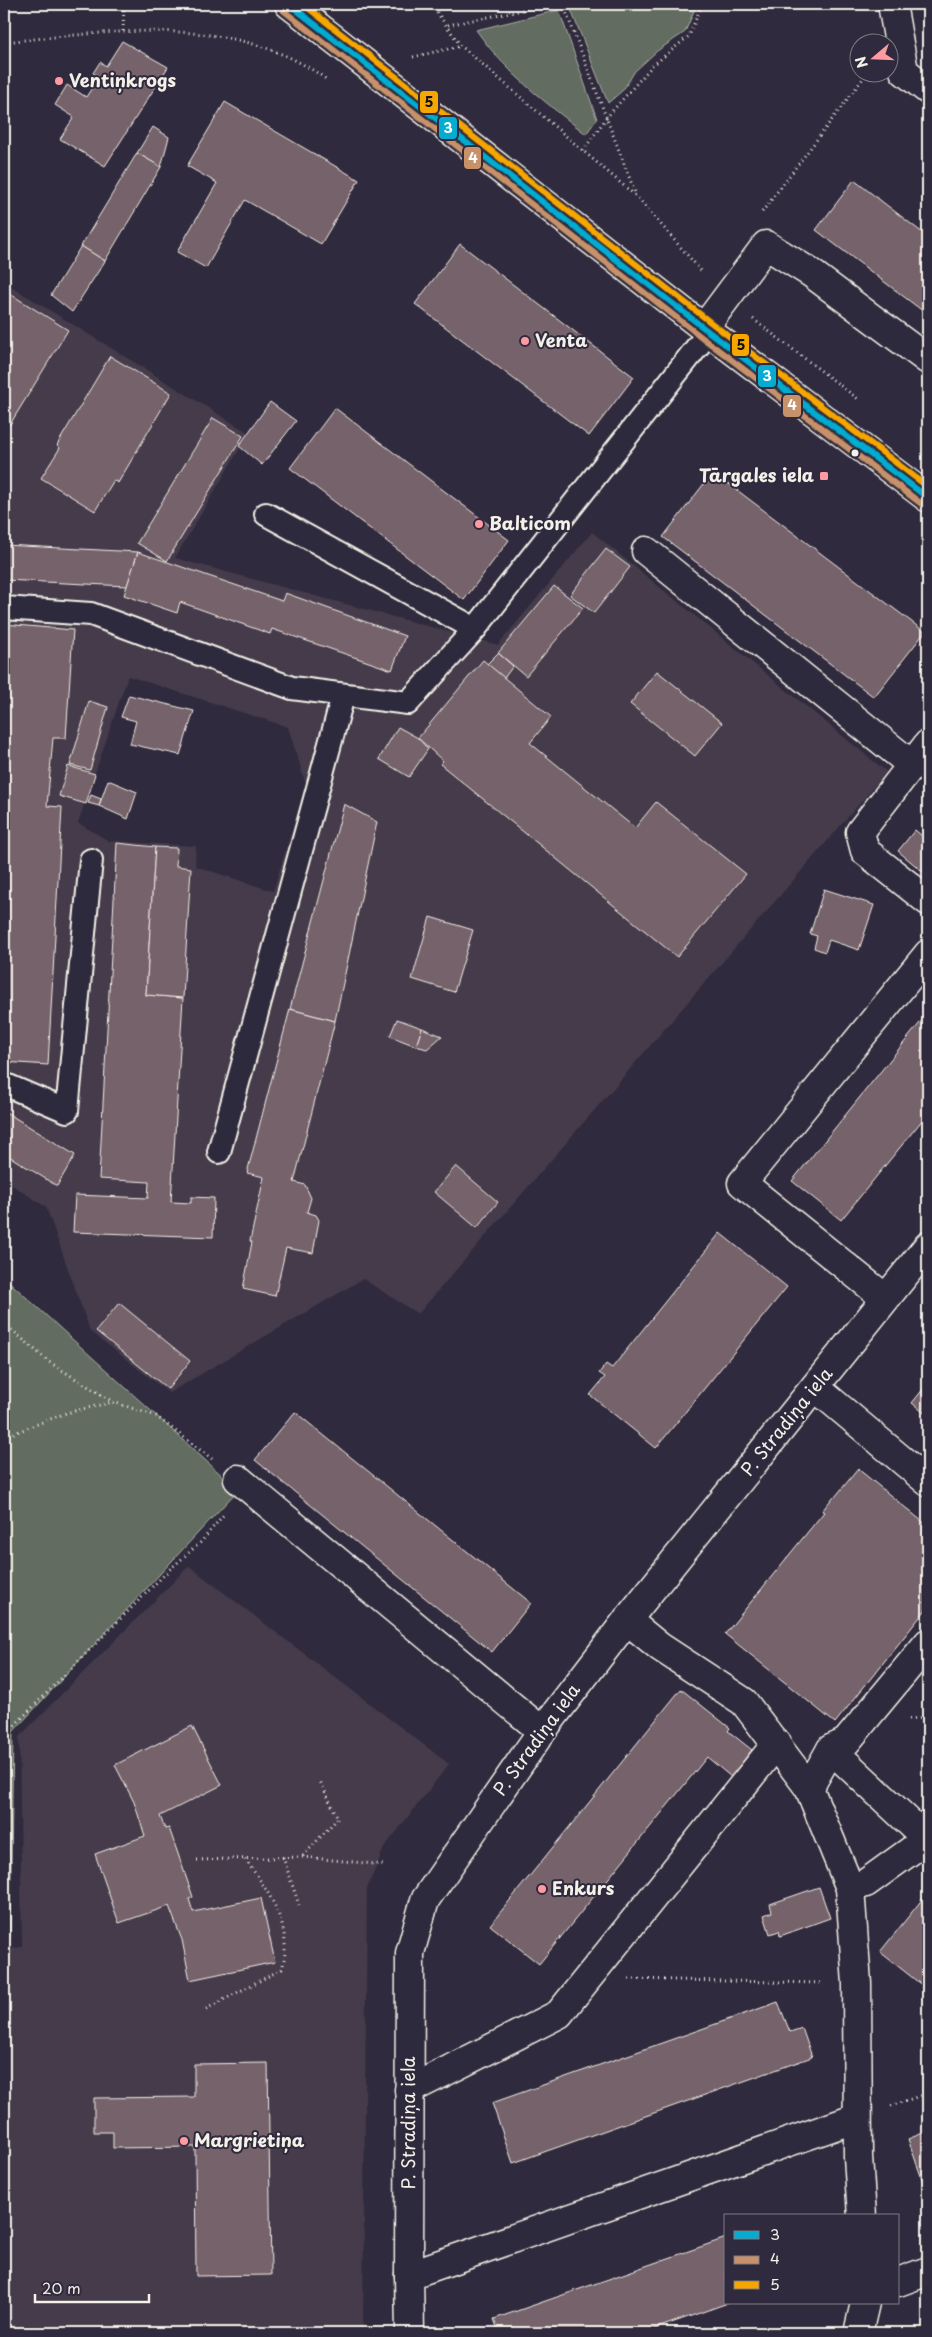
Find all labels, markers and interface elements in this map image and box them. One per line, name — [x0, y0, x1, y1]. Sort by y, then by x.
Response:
north arrow — [850, 32, 900, 82]
text: N — [850, 54, 873, 71]
place label: Ventiņkrogs — [69, 66, 177, 93]
marker: Ventiņkrogs — [53, 75, 65, 87]
line badge: 5 — [419, 90, 439, 114]
text: 5 — [425, 91, 434, 112]
line badge: 3 — [438, 116, 458, 140]
text: 3 — [443, 117, 453, 138]
line badge: 4 — [463, 146, 482, 170]
text: 4 — [468, 147, 478, 168]
place label: Venta — [535, 326, 587, 353]
line badge: 5 — [731, 333, 750, 357]
text: 5 — [737, 334, 746, 355]
marker: Venta — [519, 335, 531, 347]
line badge: 3 — [757, 364, 777, 388]
text: 3 — [762, 365, 772, 386]
line badge: 4 — [782, 394, 802, 418]
text: 4 — [787, 394, 797, 415]
unlabelled marker — [850, 448, 860, 458]
place label: Tārgales iela — [699, 461, 814, 488]
marker: Tārgales iela — [818, 470, 830, 482]
place label: Balticom — [489, 509, 571, 536]
marker: Balticom — [473, 518, 485, 530]
street label: P. Stradiņa iela — [734, 1360, 839, 1481]
street label: P. Stradiņa iela — [486, 1677, 586, 1801]
place label: Enkurs — [552, 1874, 615, 1901]
marker: Enkurs — [536, 1883, 548, 1895]
street label: P. Stradiņa iela — [394, 2056, 421, 2189]
place label: Margrietiņa — [194, 2126, 305, 2153]
marker: Margrietiņa — [178, 2135, 190, 2147]
legend — [724, 2214, 900, 2304]
text: 3 — [770, 2222, 780, 2245]
text: 4 — [770, 2246, 780, 2269]
scale bar — [35, 2272, 149, 2304]
text: 5 — [770, 2272, 780, 2295]
text: 20 m — [42, 2276, 81, 2299]

